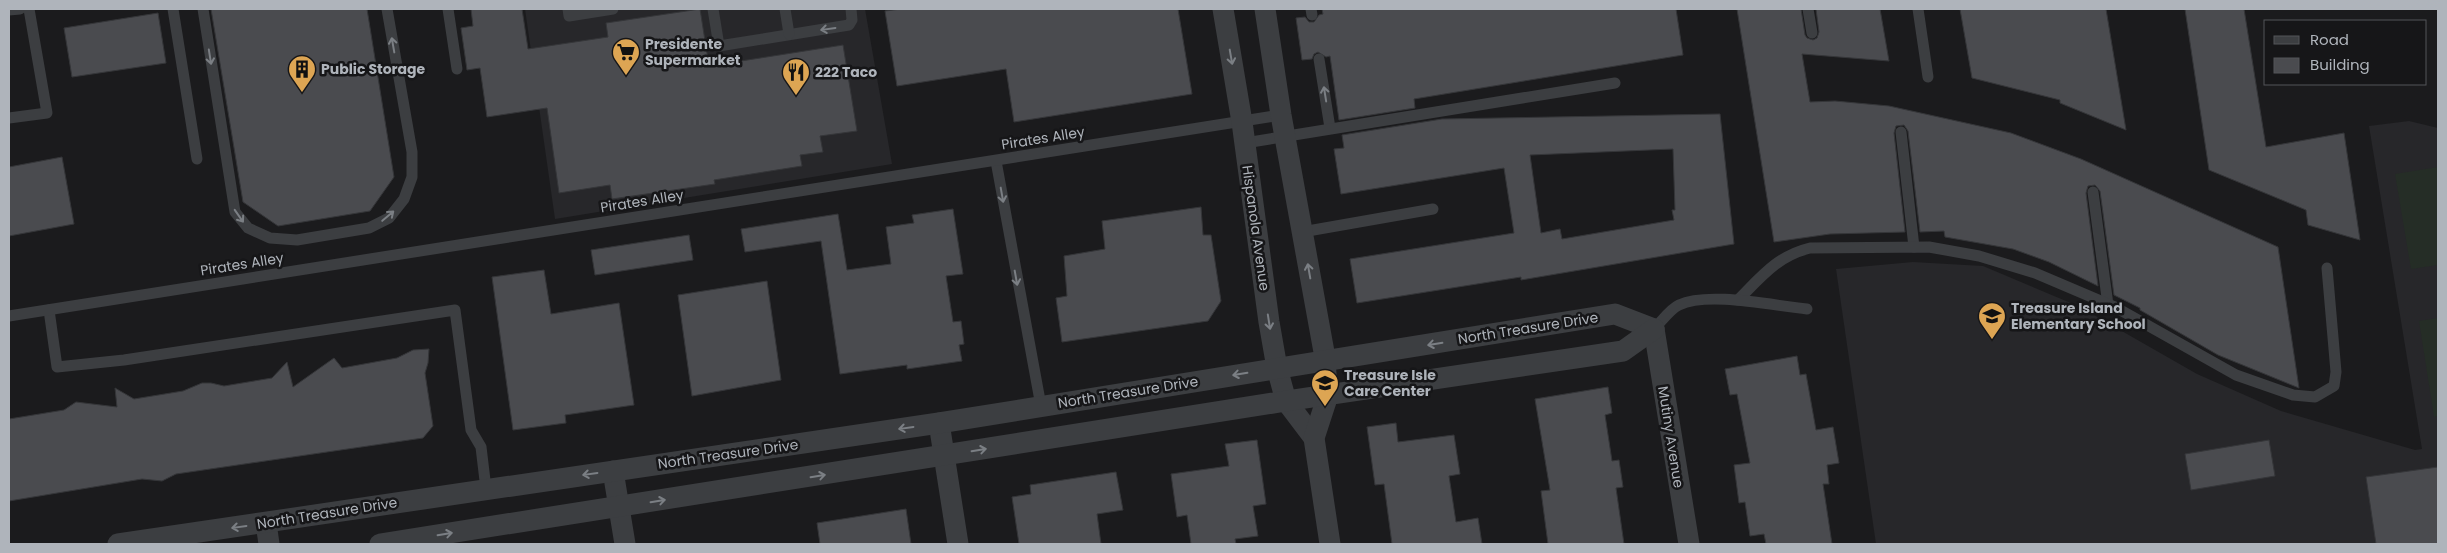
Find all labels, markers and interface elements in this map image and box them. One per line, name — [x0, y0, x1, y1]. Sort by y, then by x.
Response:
legend — [2264, 20, 2427, 85]
one-way arrow — [820, 24, 836, 34]
text: Road — [2310, 29, 2349, 50]
place label: Presidente Supermarket — [645, 34, 741, 70]
one-way arrow — [388, 37, 398, 53]
supermarket icon: Presidente Supermarket — [611, 37, 641, 76]
one-way arrow — [1226, 48, 1236, 64]
one-way arrow — [205, 49, 215, 65]
building icon: Public Storage — [287, 54, 317, 93]
text: Building — [2310, 54, 2370, 75]
restaurant icon: 222 Taco — [781, 57, 811, 96]
place label: Public Storage — [321, 59, 426, 79]
place label: 222 Taco — [815, 62, 877, 82]
one-way arrow — [1319, 86, 1329, 102]
street label: Pirates Alley — [1000, 122, 1086, 154]
street label: Hispanola Avenue — [1237, 164, 1275, 292]
street label: Pirates Alley — [599, 185, 685, 217]
one-way arrow — [997, 187, 1007, 203]
one-way arrow — [234, 209, 244, 223]
one-way arrow — [382, 210, 395, 221]
street label: Pirates Alley — [199, 248, 285, 280]
one-way arrow — [1303, 263, 1313, 279]
one-way arrow — [1012, 269, 1022, 285]
place label: Treasure Island Elementary School — [2011, 298, 2146, 334]
school or university icon: Treasure Island Elementary School — [1977, 301, 2007, 340]
street label: North Treasure Drive — [1456, 307, 1600, 349]
one-way arrow — [1264, 313, 1274, 329]
one-way arrow — [1428, 339, 1444, 349]
place label: Treasure Isle Care Center — [1344, 365, 1436, 401]
school or university icon: Treasure Isle Care Center — [1310, 368, 1340, 407]
one-way arrow — [1233, 369, 1249, 379]
street label: North Treasure Drive — [1056, 371, 1200, 413]
street label: Mutiny Avenue — [1653, 385, 1689, 490]
one-way arrow — [899, 423, 915, 433]
street label: North Treasure Drive — [656, 434, 800, 474]
one-way arrow — [970, 445, 986, 455]
one-way arrow — [582, 469, 598, 479]
one-way arrow — [810, 470, 826, 480]
street label: North Treasure Drive — [255, 492, 399, 534]
one-way arrow — [649, 496, 665, 506]
one-way arrow — [231, 522, 247, 532]
one-way arrow — [437, 529, 453, 539]

